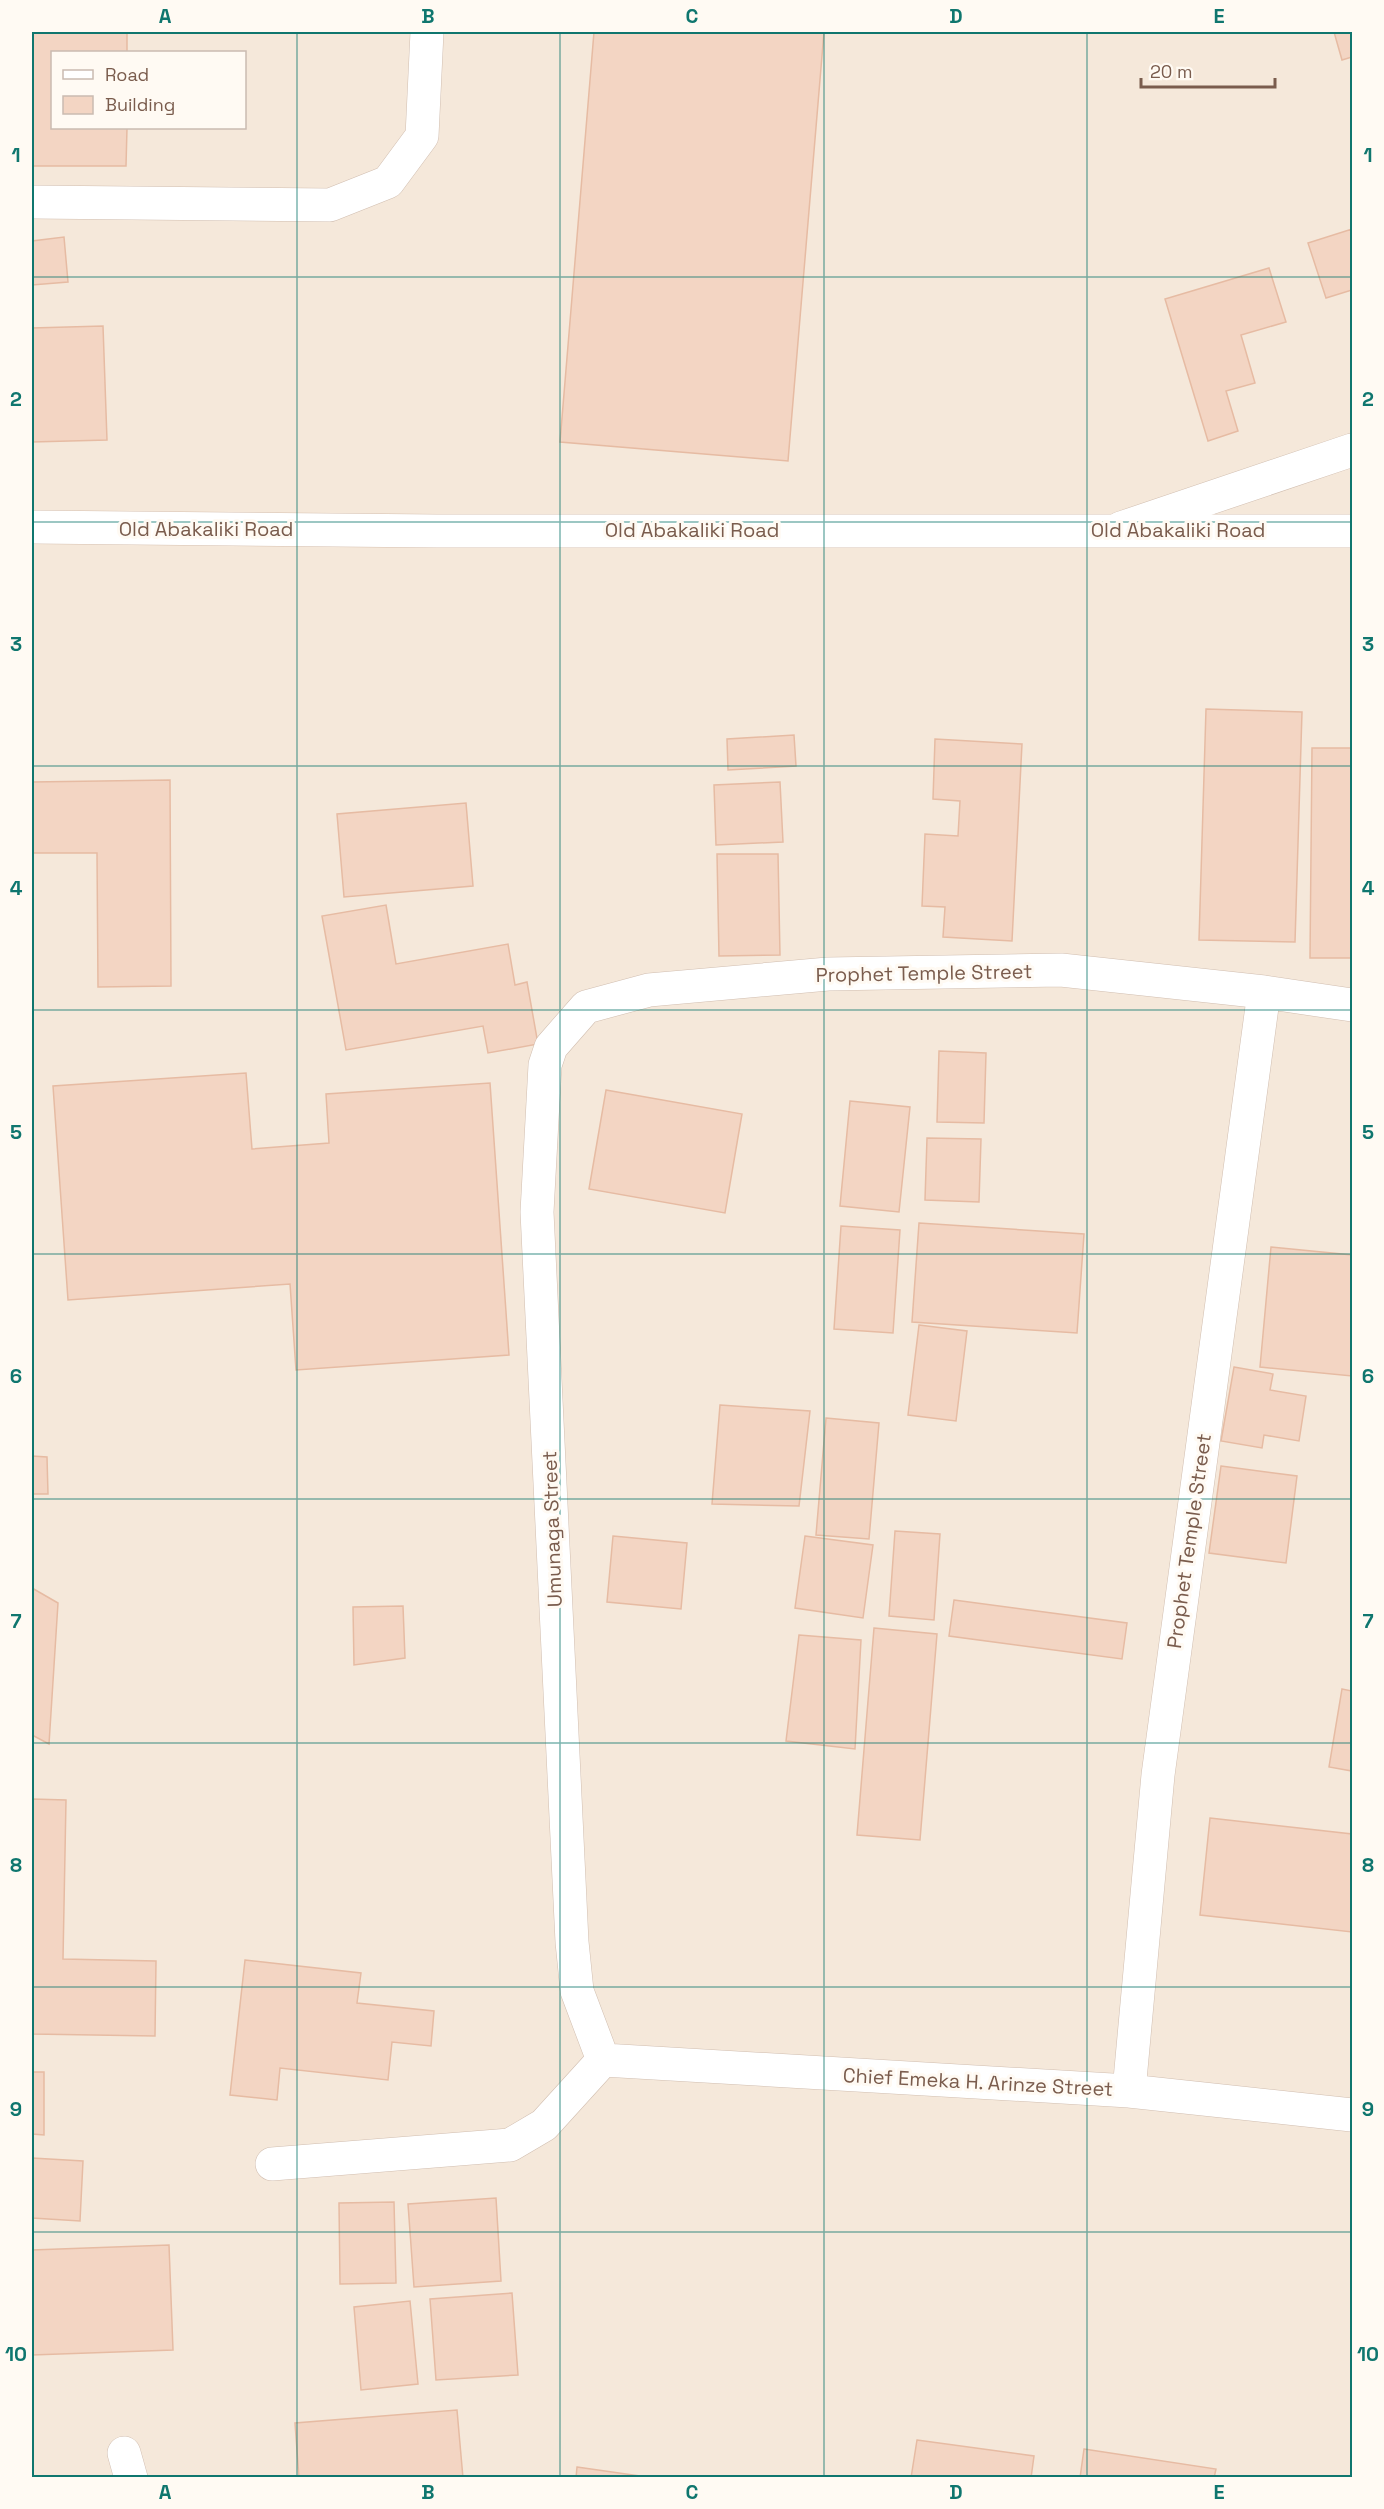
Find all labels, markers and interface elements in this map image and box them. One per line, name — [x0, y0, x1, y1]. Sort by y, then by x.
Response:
text: A — [159, 3, 172, 29]
text: B — [421, 3, 435, 29]
text: C — [686, 3, 699, 29]
text: D — [949, 3, 963, 29]
text: E — [1213, 3, 1225, 29]
legend — [51, 51, 246, 129]
scale bar — [1141, 51, 1274, 89]
text: 20 m — [1150, 60, 1193, 83]
text: Road — [105, 63, 149, 86]
text: Building — [105, 93, 175, 116]
text: 1 — [11, 142, 21, 168]
text: 1 — [1363, 142, 1373, 168]
text: 2 — [10, 386, 22, 412]
text: 2 — [1362, 386, 1374, 412]
street label: Old Abakaliki Road — [119, 516, 293, 542]
street label: Old Abakaliki Road — [605, 517, 779, 543]
street label: Old Abakaliki Road — [1091, 517, 1265, 543]
text: 3 — [10, 631, 22, 657]
text: 3 — [1362, 631, 1374, 657]
text: 4 — [10, 875, 23, 901]
text: 4 — [1362, 875, 1375, 901]
street label: Prophet Temple Street — [815, 958, 1033, 988]
text: 5 — [10, 1119, 22, 1145]
text: 5 — [1362, 1119, 1374, 1145]
text: 6 — [10, 1363, 22, 1389]
text: 6 — [1362, 1363, 1374, 1389]
street label: Prophet Temple Street — [1161, 1432, 1217, 1650]
street label: Umunaga Street — [536, 1450, 568, 1608]
text: 7 — [10, 1608, 22, 1634]
text: 7 — [1362, 1608, 1374, 1634]
text: 8 — [10, 1852, 22, 1878]
text: 8 — [1362, 1852, 1374, 1878]
street label: Chief Emeka H. Arinze Street — [842, 2062, 1114, 2102]
text: 9 — [10, 2096, 22, 2122]
text: 9 — [1362, 2096, 1374, 2122]
text: 10 — [5, 2341, 27, 2367]
text: 10 — [1357, 2341, 1379, 2367]
text: A — [159, 2479, 172, 2505]
text: B — [421, 2479, 435, 2505]
text: C — [686, 2479, 699, 2505]
text: D — [949, 2479, 963, 2505]
text: E — [1213, 2479, 1225, 2505]

